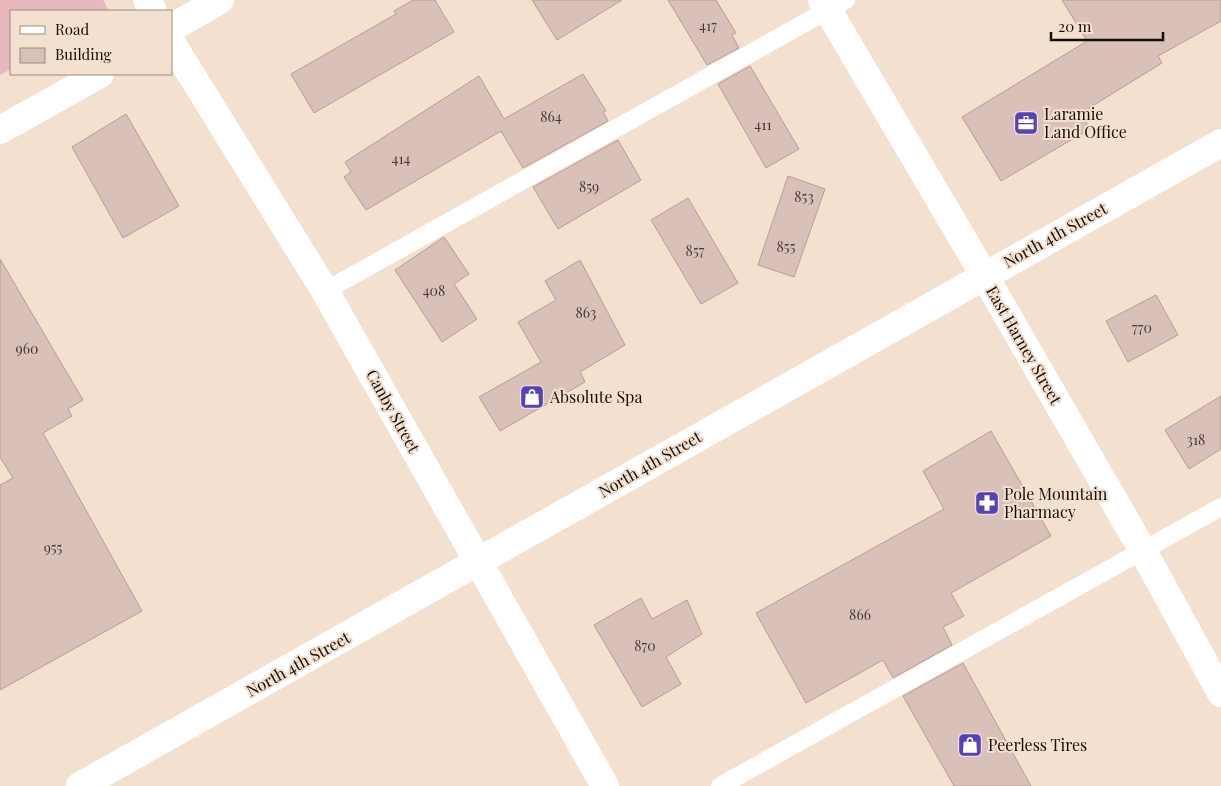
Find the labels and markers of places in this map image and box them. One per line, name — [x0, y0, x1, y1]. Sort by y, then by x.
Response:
place label: Laramie Land Office — [1044, 103, 1127, 142]
office icon: Laramie Land Office — [1013, 110, 1039, 136]
shop icon: Absolute Spa — [519, 384, 545, 410]
place label: Absolute Spa — [549, 386, 642, 407]
place label: Pole Mountain Pharmacy — [1004, 483, 1108, 522]
pharmacy icon: Pole Mountain Pharmacy — [974, 490, 1000, 516]
shop icon: Peerless Tires — [957, 732, 983, 758]
place label: Peerless Tires — [988, 734, 1087, 755]

